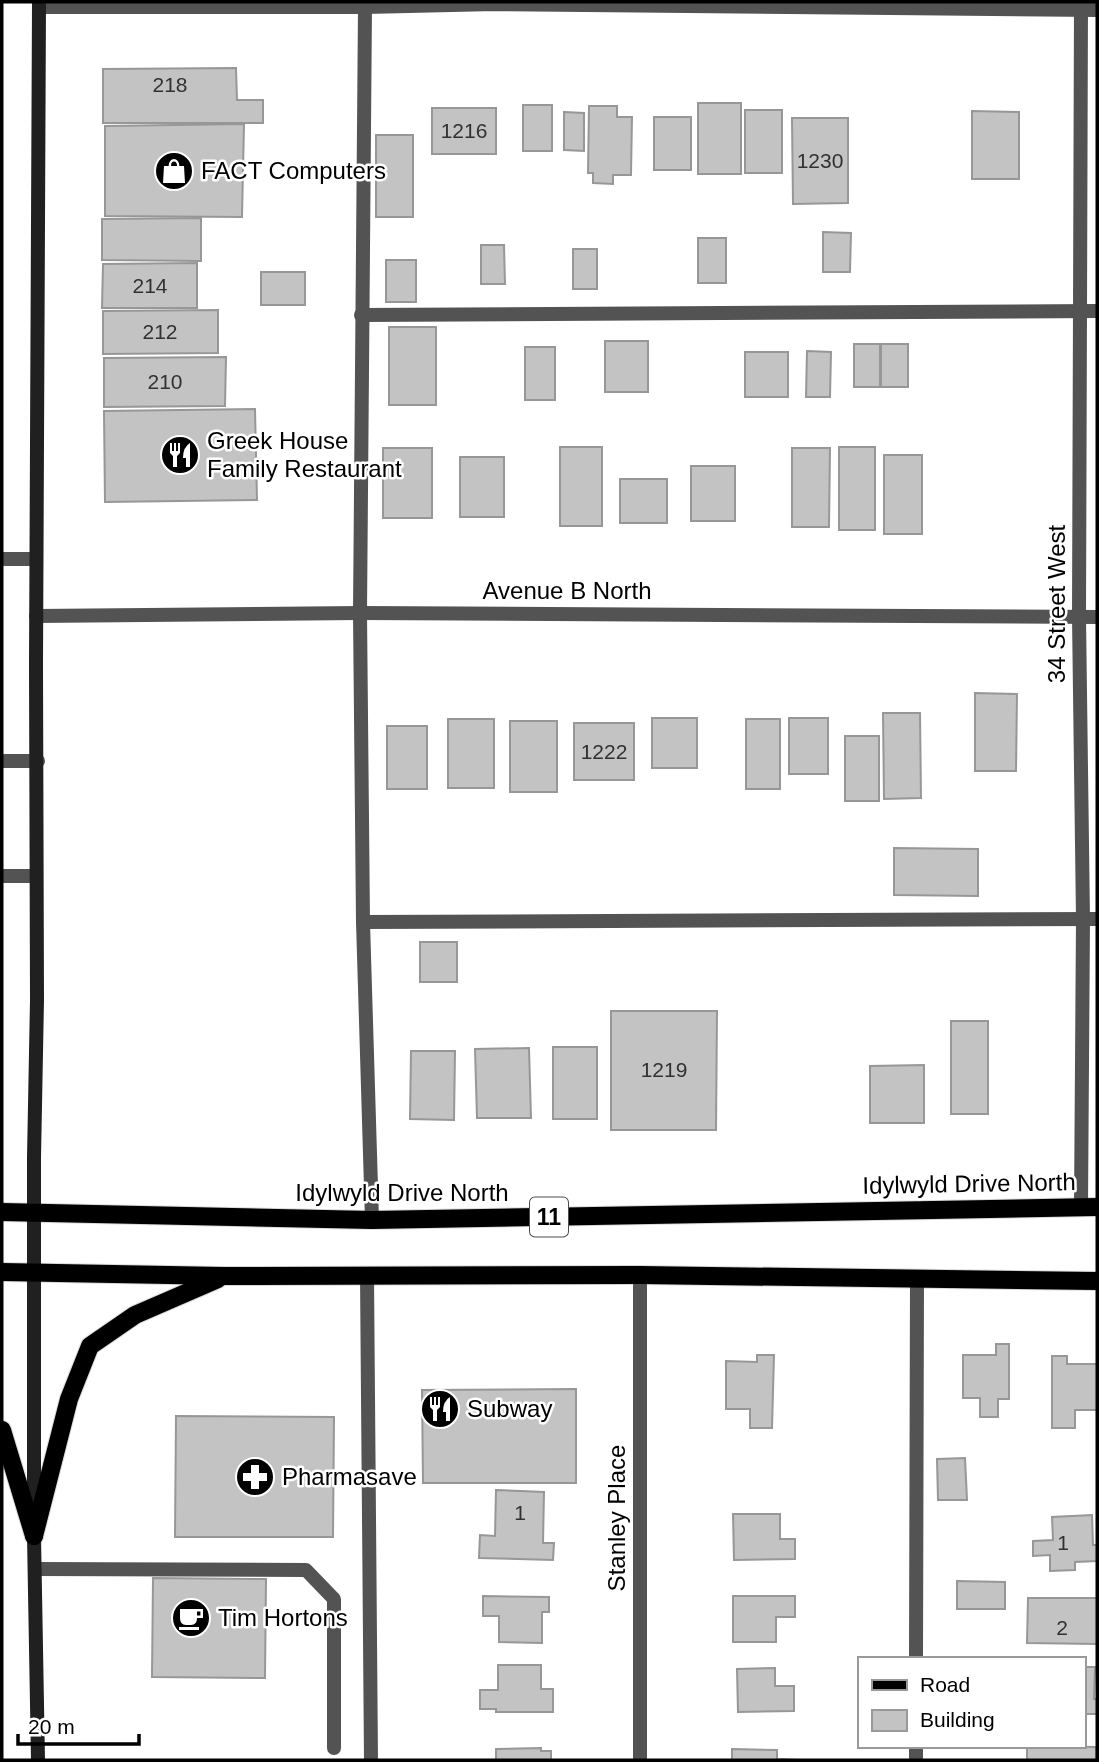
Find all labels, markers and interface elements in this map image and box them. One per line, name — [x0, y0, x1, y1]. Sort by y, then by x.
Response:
house number: 218 — [152, 73, 188, 96]
house number: 1216 — [441, 119, 487, 142]
house number: 1230 — [797, 149, 843, 172]
shop icon: FACT Computers — [153, 150, 195, 192]
place label: FACT Computers — [201, 157, 386, 184]
house number: 214 — [132, 274, 168, 297]
house number: 212 — [142, 320, 178, 343]
house number: 210 — [147, 370, 183, 393]
place label: Greek House Family Restaurant — [207, 427, 402, 482]
restaurant icon: Greek House Family Restaurant — [159, 434, 201, 476]
street label: 34 Street West — [1043, 525, 1070, 683]
street label: Avenue B North — [483, 577, 652, 604]
house number: 1222 — [581, 740, 627, 763]
house number: 1219 — [641, 1058, 687, 1081]
street label: Idylwyld Drive North — [862, 1168, 1076, 1199]
street label: Idylwyld Drive North — [295, 1179, 509, 1206]
road number: 11 — [530, 1198, 568, 1236]
restaurant icon: Subway — [419, 1388, 461, 1430]
place label: Subway — [467, 1395, 552, 1422]
street label: Stanley Place — [603, 1445, 630, 1591]
pharmacy icon: Pharmasave — [234, 1456, 276, 1498]
place label: Pharmasave — [282, 1463, 417, 1490]
house number: 1 — [514, 1501, 526, 1524]
house number: 1 — [1057, 1531, 1069, 1554]
cafe icon: Tim Hortons — [170, 1597, 212, 1639]
place label: Tim Hortons — [218, 1604, 348, 1631]
house number: 2 — [1056, 1616, 1068, 1639]
legend — [858, 1657, 1085, 1748]
text: Road — [920, 1673, 970, 1696]
scale bar — [18, 1702, 138, 1746]
text: Building — [920, 1708, 995, 1731]
text: 20 m — [28, 1715, 75, 1738]

